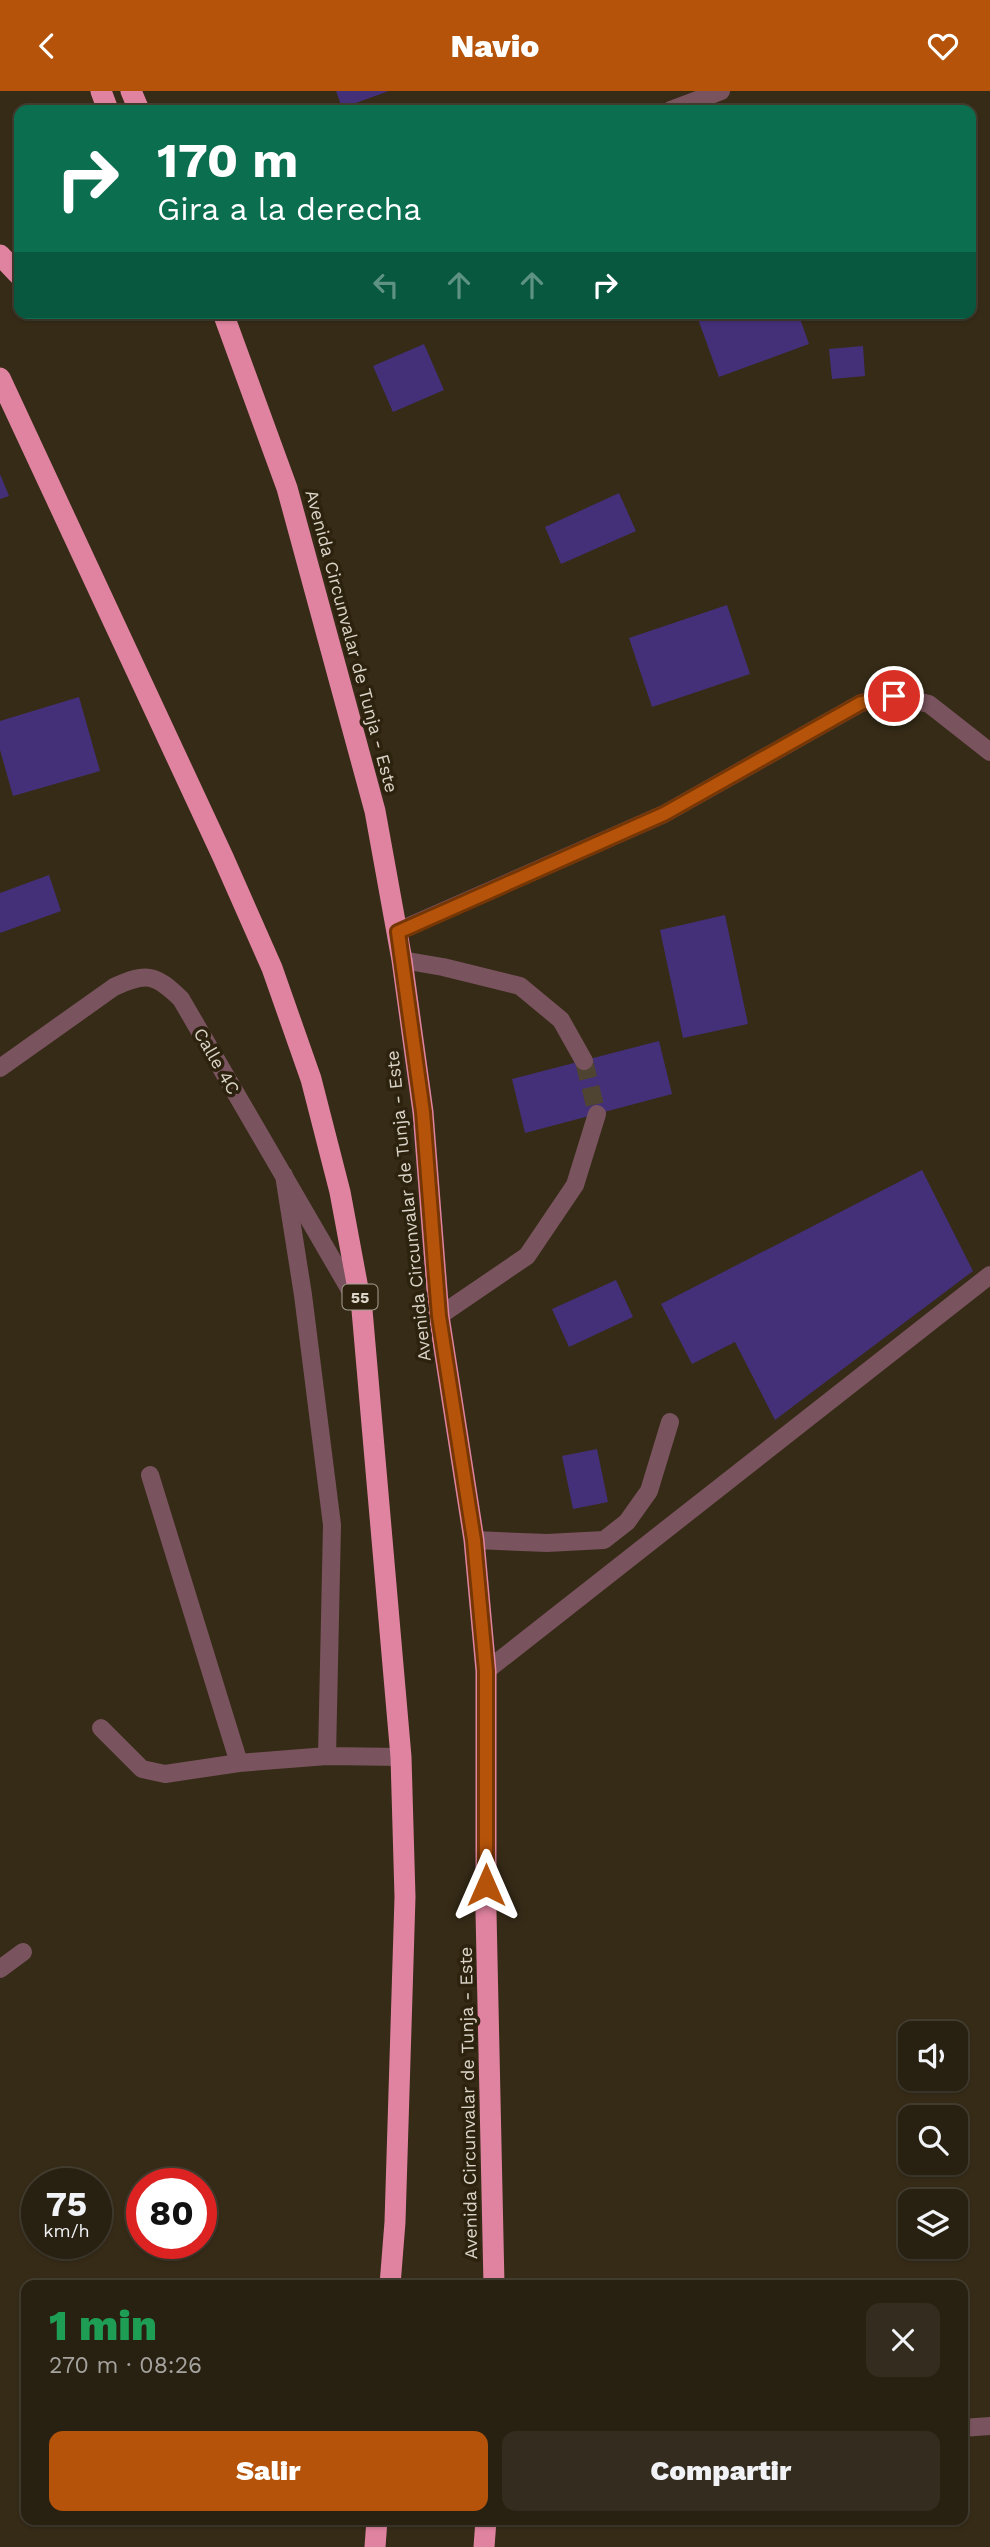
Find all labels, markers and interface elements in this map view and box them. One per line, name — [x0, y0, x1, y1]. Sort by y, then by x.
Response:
icon: back — [28, 27, 66, 65]
text: Navio — [451, 27, 539, 65]
icon: heart — [924, 27, 962, 65]
text: 170 m — [157, 131, 298, 189]
icon: right — [42, 133, 133, 224]
text: Gira a la derecha — [157, 190, 421, 228]
icon: left — [367, 266, 405, 304]
icon: ahead — [440, 266, 478, 304]
icon: ahead — [513, 266, 551, 304]
icon: right — [586, 266, 624, 304]
street label: Avenida Circunvalar de Tunja - Este — [301, 487, 403, 795]
pin — [864, 666, 924, 726]
icon: arrive — [875, 677, 913, 715]
street label: Calle 4C — [190, 1024, 244, 1098]
street label: Avenida Circunvalar de Tunja - Este — [381, 1049, 435, 1363]
road number: 55 — [342, 1285, 378, 1309]
position arrow — [449, 1848, 523, 1922]
street label: Avenida Circunvalar de Tunja - Este — [455, 1946, 481, 2260]
map controls — [898, 2021, 968, 2259]
button: sound — [898, 2021, 968, 2091]
button: search — [898, 2105, 968, 2175]
speed limit sign: 80 — [126, 2168, 217, 2259]
text: 75 — [46, 2183, 87, 2225]
button: layers — [898, 2189, 968, 2259]
text: km/h — [43, 2220, 90, 2241]
text: 1 min — [49, 2301, 157, 2350]
button: close — [866, 2303, 940, 2377]
text: 270 m · 08:26 — [49, 2352, 202, 2379]
button: Salir — [49, 2431, 488, 2511]
button: Compartir — [502, 2431, 940, 2511]

